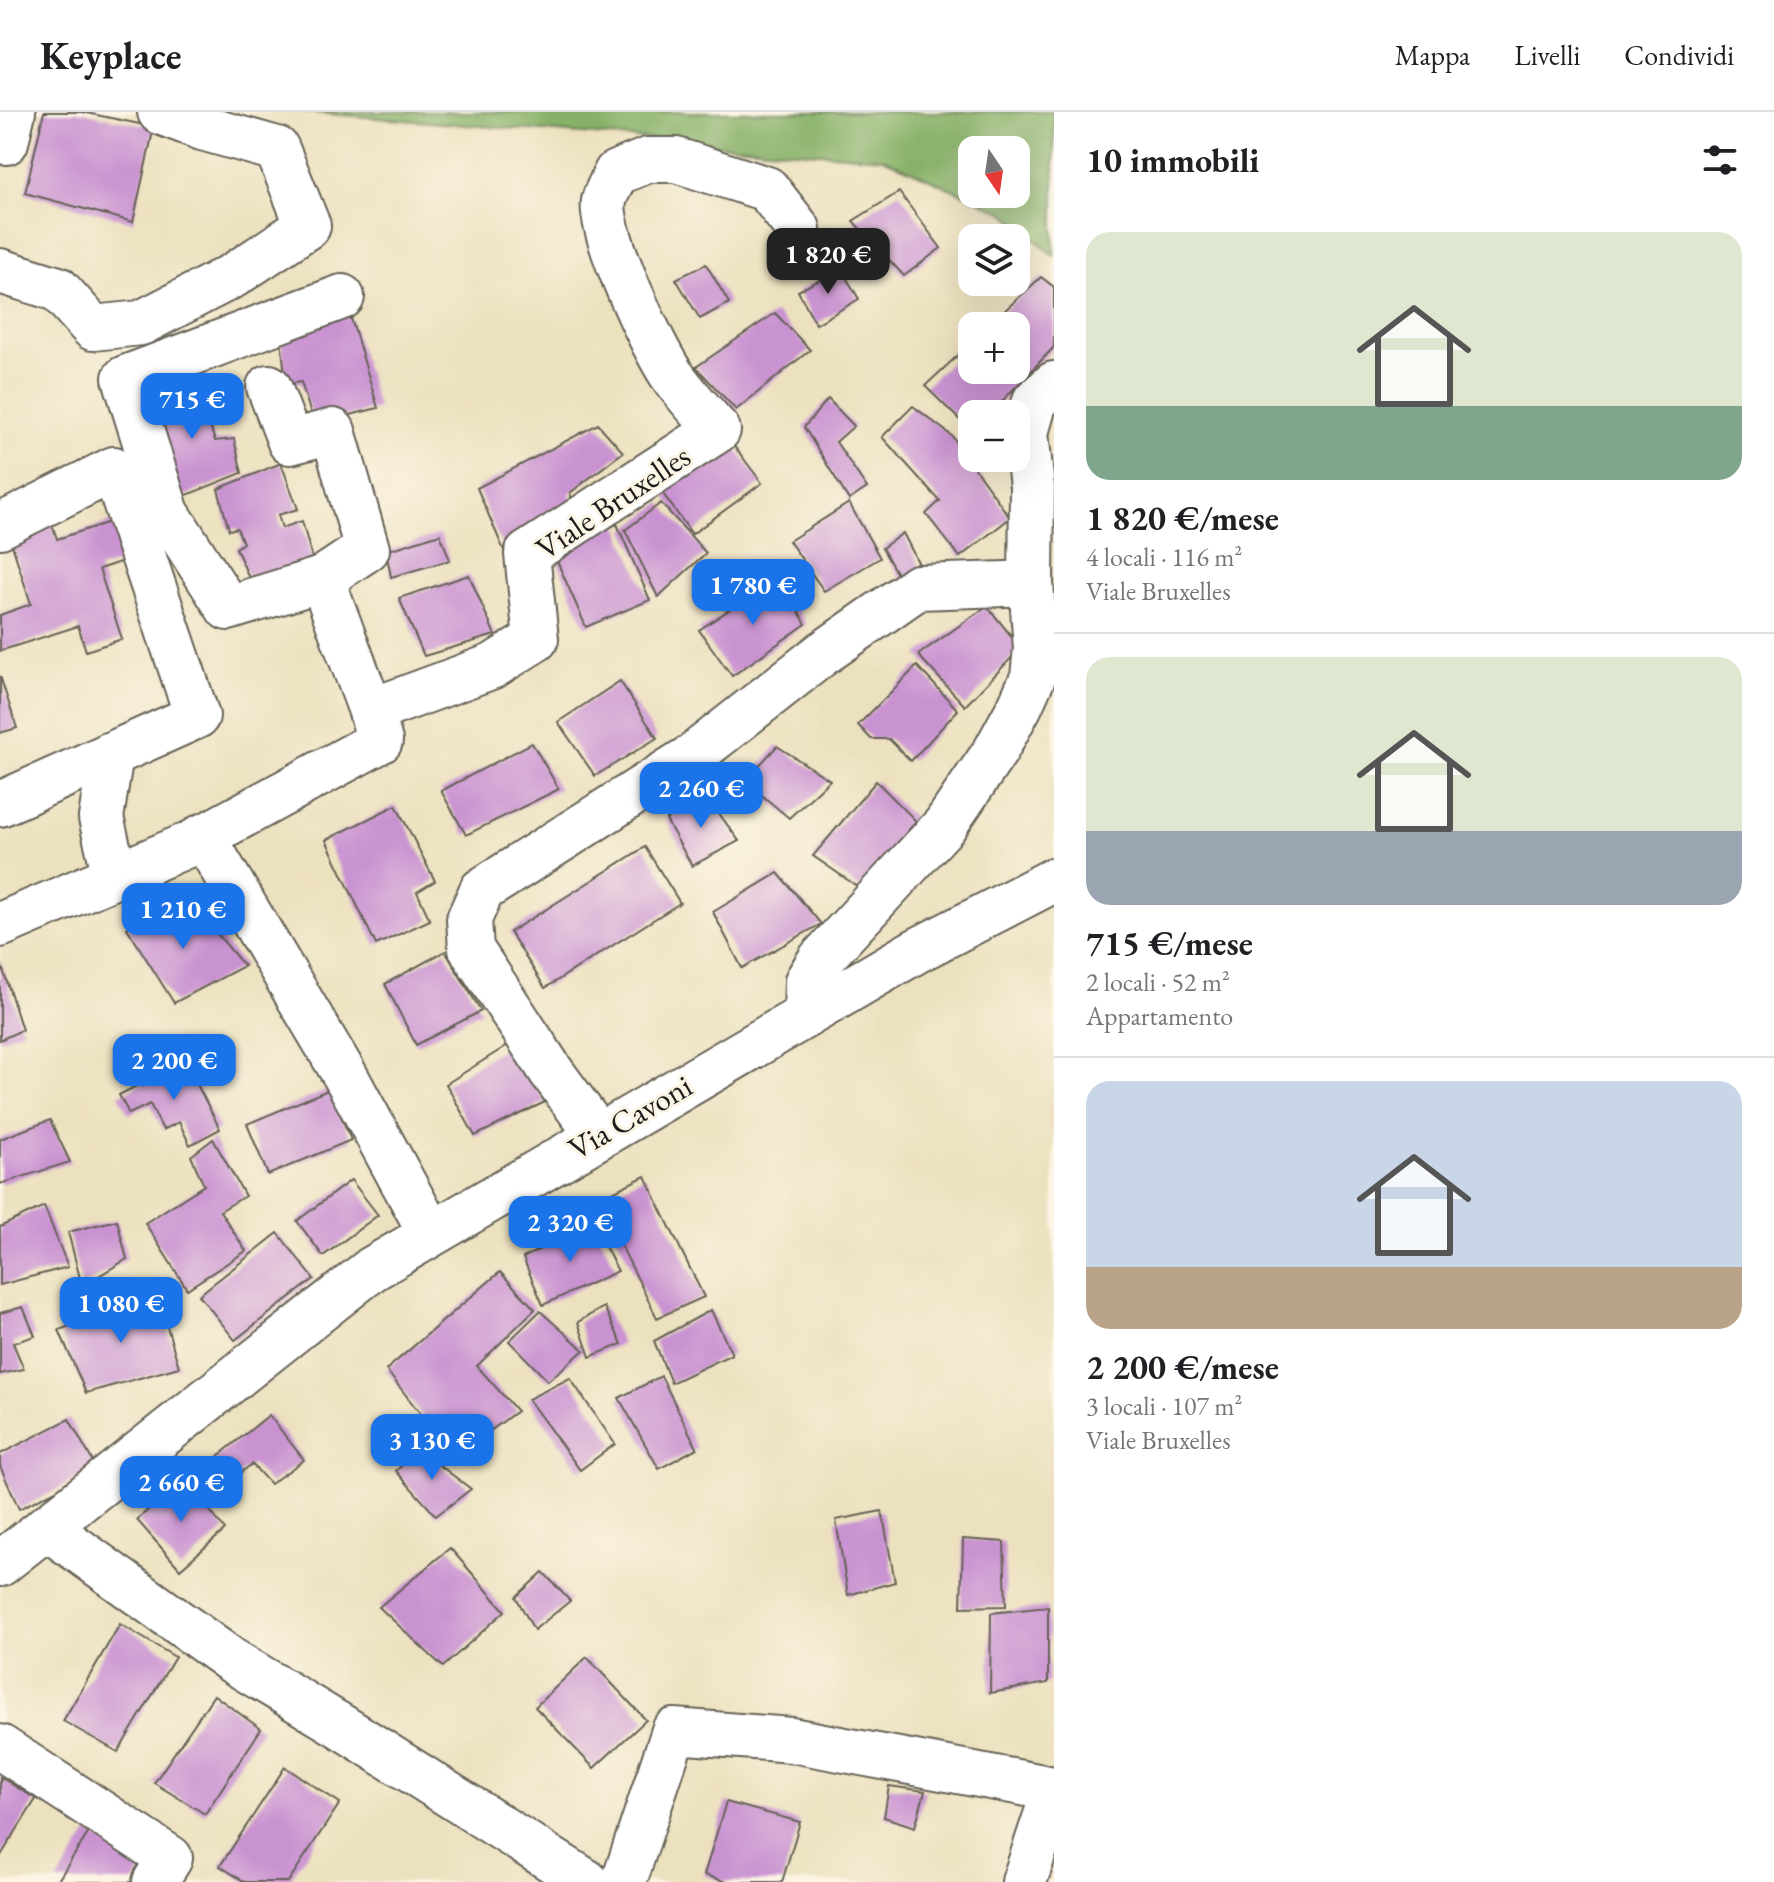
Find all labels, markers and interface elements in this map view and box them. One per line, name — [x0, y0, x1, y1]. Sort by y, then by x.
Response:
text: Keyplace — [40, 31, 182, 80]
text: Mappa — [1395, 37, 1470, 73]
text: Livelli — [1514, 37, 1580, 73]
text: Condividi — [1624, 37, 1734, 73]
north arrow — [958, 136, 1030, 208]
map controls — [958, 136, 1030, 472]
text: 10 immobili — [1086, 138, 1259, 182]
icon: filters — [1698, 138, 1742, 182]
button: layers — [958, 224, 1030, 296]
pin: 1 820 € — [754, 228, 902, 296]
text: 1 820 € — [785, 237, 871, 271]
icon: home — [1342, 284, 1486, 428]
button: + — [958, 312, 1030, 384]
pin: 715 € — [136, 373, 248, 441]
text: 715 € — [159, 382, 225, 416]
button: − — [958, 400, 1030, 472]
street label: Viale Bruxelles — [527, 435, 699, 569]
text: 1 820 €/mese — [1086, 496, 1279, 540]
text: 4 locali · 116 m² — [1086, 540, 1242, 574]
pin: 1 780 € — [679, 559, 827, 627]
text: 1 780 € — [710, 568, 796, 602]
text: Viale Bruxelles — [1086, 574, 1231, 608]
icon: home — [1342, 709, 1486, 853]
pin: 2 260 € — [627, 762, 775, 830]
text: 2 260 € — [658, 771, 744, 805]
pin: 1 210 € — [109, 883, 257, 951]
text: 1 210 € — [140, 892, 226, 926]
text: 715 €/mese — [1086, 921, 1253, 965]
text: 2 locali · 52 m² — [1086, 965, 1230, 999]
text: Appartamento — [1086, 999, 1233, 1033]
pin: 2 200 € — [100, 1034, 248, 1102]
text: 2 200 € — [131, 1043, 217, 1077]
street label: Via Cavoni — [560, 1065, 700, 1169]
icon: home — [1342, 1133, 1486, 1277]
pin: 2 320 € — [496, 1196, 644, 1264]
text: 2 320 € — [527, 1205, 613, 1239]
pin: 1 080 € — [47, 1277, 195, 1345]
text: 1 080 € — [78, 1286, 164, 1320]
text: 2 200 €/mese — [1086, 1345, 1279, 1389]
text: 3 locali · 107 m² — [1086, 1389, 1242, 1423]
pin: 3 130 € — [358, 1414, 506, 1482]
text: 3 130 € — [389, 1423, 475, 1457]
text: Viale Bruxelles — [1086, 1423, 1231, 1457]
pin: 2 660 € — [107, 1456, 255, 1524]
text: 2 660 € — [138, 1465, 224, 1499]

